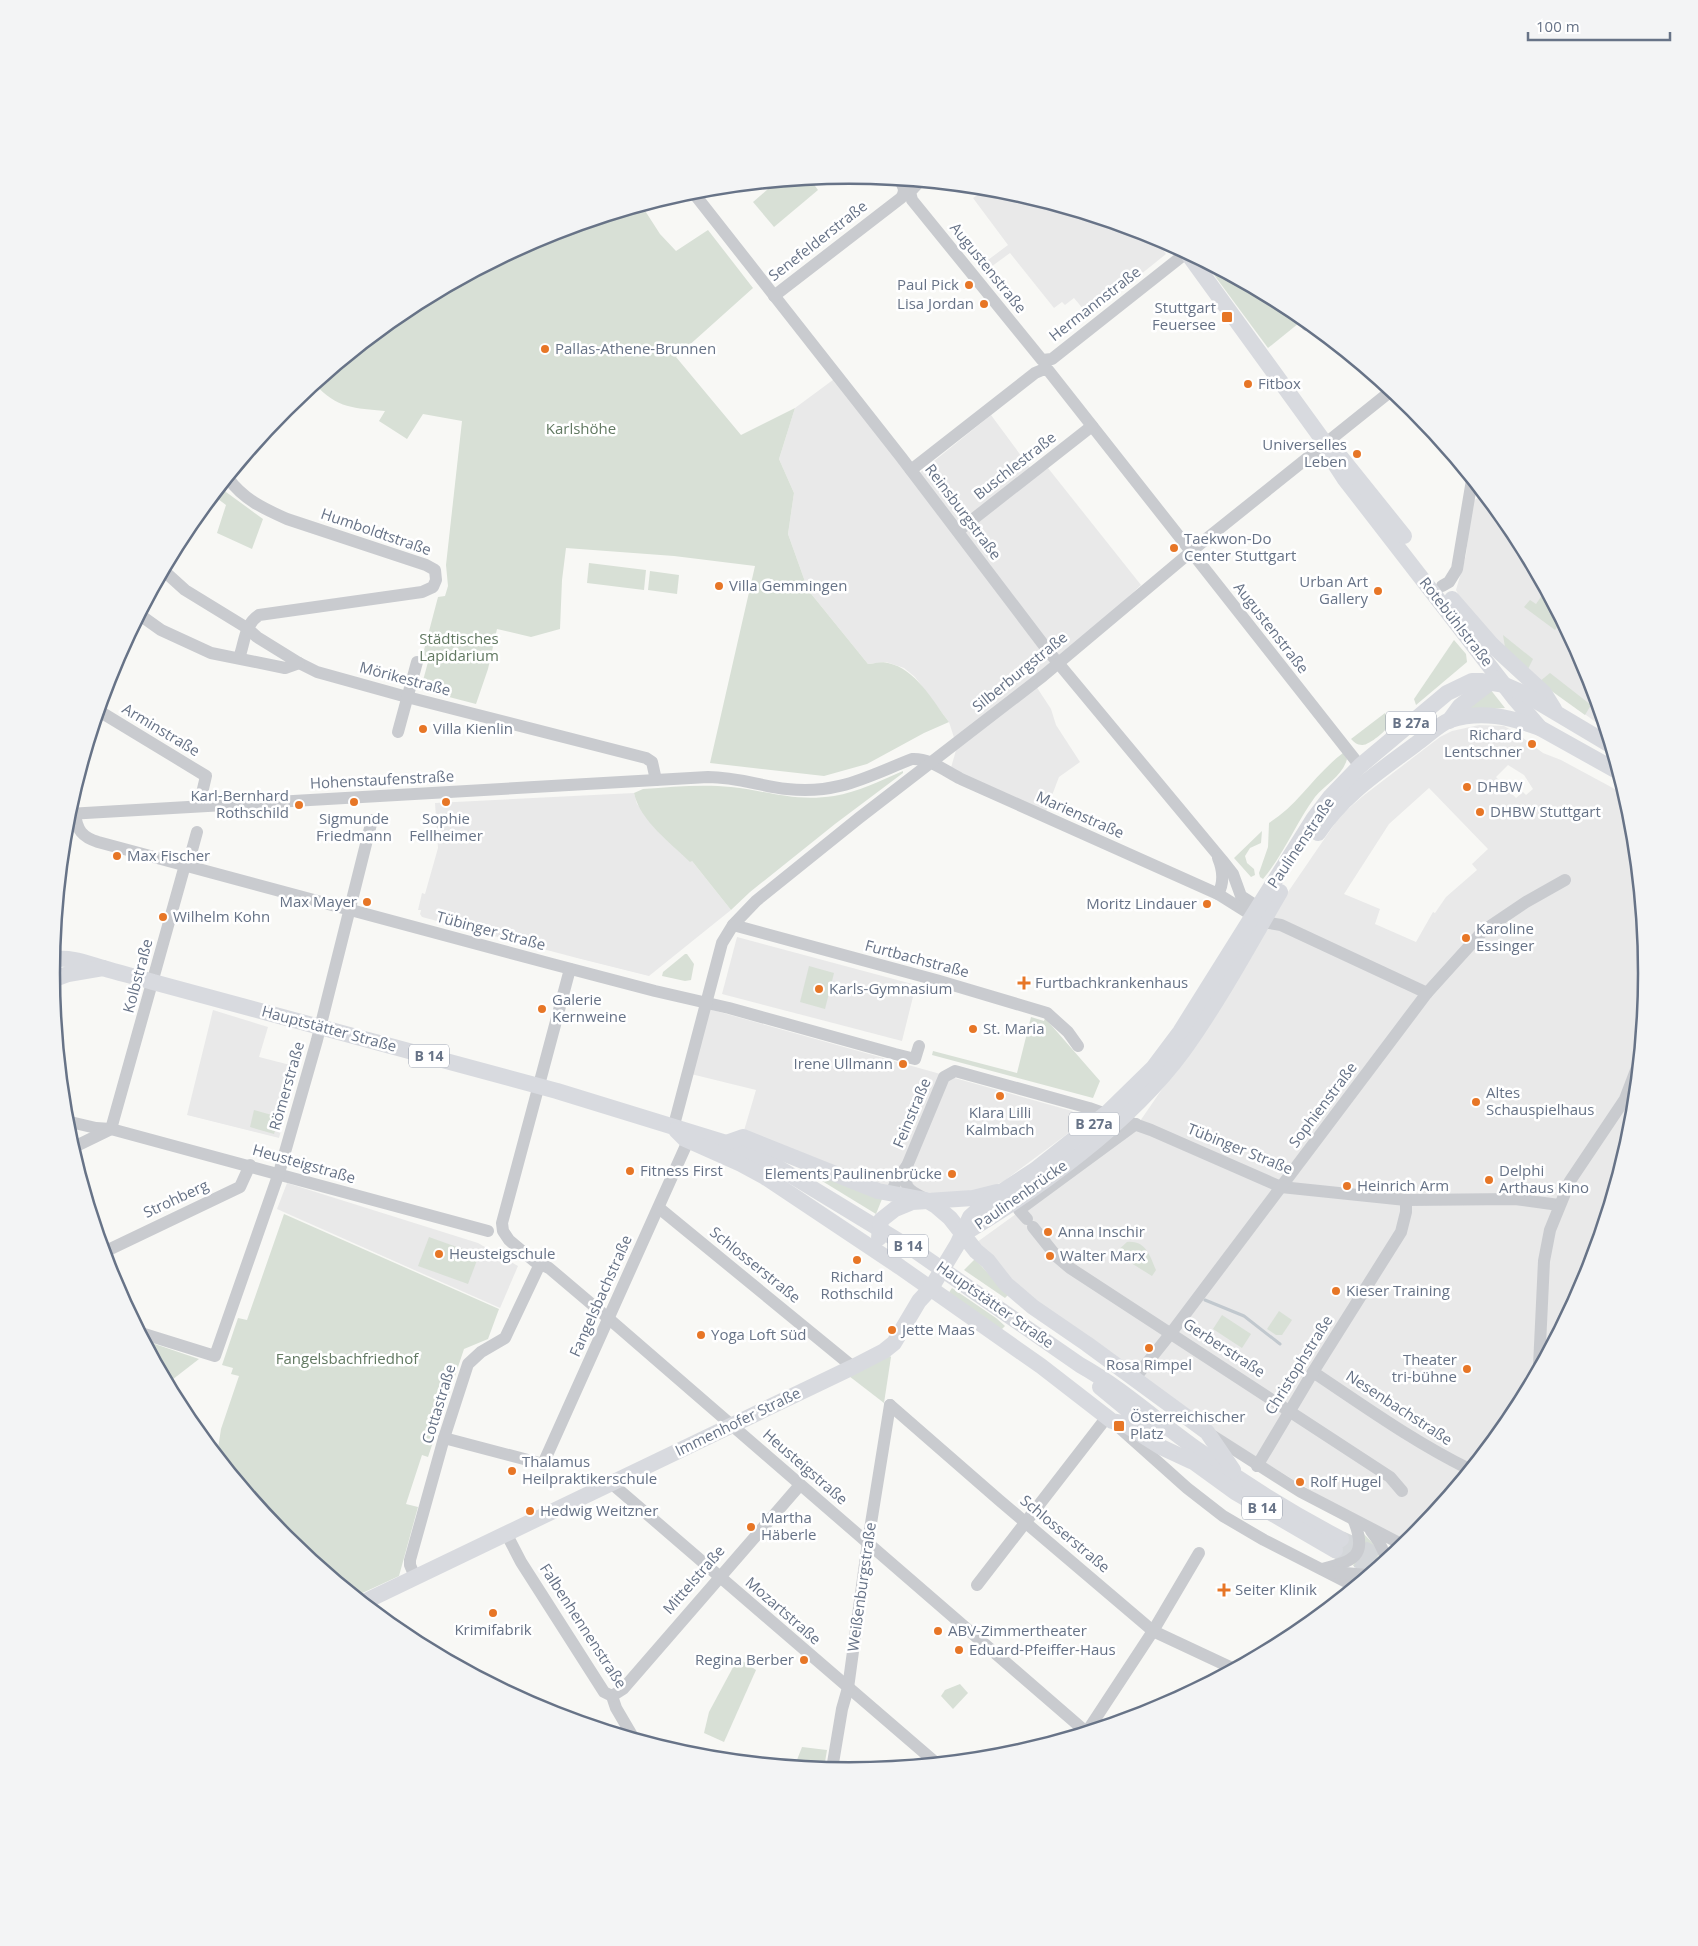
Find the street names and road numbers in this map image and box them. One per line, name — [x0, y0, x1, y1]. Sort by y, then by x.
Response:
street label: Senefelderstraße — [764, 195, 871, 285]
street label: Augustenstraße — [946, 218, 1031, 317]
street label: Hermannstraße — [1045, 261, 1144, 345]
street label: Buschlestraße — [969, 427, 1060, 504]
street label: Reinsburgstraße — [921, 459, 1006, 563]
street label: Humboldtstraße — [319, 503, 434, 559]
street label: Rotebühlstraße — [1416, 573, 1498, 670]
street label: Augustenstraße — [1230, 578, 1314, 677]
street label: Silberburgstraße — [968, 627, 1071, 716]
street label: Mörikestraße — [358, 656, 453, 700]
street label: Arminstraße — [119, 698, 204, 760]
road number: B 27a — [1386, 711, 1436, 734]
street label: Hohenstaufenstraße — [309, 765, 455, 793]
street label: Marienstraße — [1033, 786, 1127, 842]
street label: Paulinenstraße — [1262, 793, 1338, 892]
street label: Tübinger Straße — [435, 906, 548, 954]
street label: Furtbachstraße — [863, 935, 972, 982]
street label: Kolbstraße — [118, 936, 157, 1015]
street label: Hauptstätter Straße — [260, 1000, 399, 1056]
street label: Römerstraße — [264, 1039, 308, 1132]
road number: B 14 — [409, 1044, 449, 1068]
street label: Sophienstraße — [1284, 1058, 1361, 1151]
street label: Feinstraße — [887, 1075, 935, 1151]
road number: B 27a — [1069, 1112, 1119, 1136]
street label: Tübinger Straße — [1185, 1118, 1296, 1178]
street label: Heusteigstraße — [250, 1139, 358, 1187]
street label: Paulinenbrücke — [970, 1155, 1071, 1234]
street label: Strohberg — [140, 1174, 211, 1222]
street label: Schlosserstraße — [706, 1222, 805, 1307]
street label: Fangelsbachstraße — [564, 1232, 636, 1360]
road number: B 14 — [888, 1234, 928, 1258]
street label: Hauptstätter Straße — [933, 1256, 1058, 1352]
street label: Christophstraße — [1260, 1311, 1337, 1418]
street label: Gerberstraße — [1180, 1313, 1269, 1381]
street label: Cottastraße — [416, 1361, 460, 1446]
street label: Nesenbachstraße — [1342, 1365, 1457, 1449]
street label: Immenhofer Straße — [672, 1382, 804, 1460]
street label: Heusteigstraße — [759, 1424, 852, 1509]
street label: Schlosserstraße — [1017, 1490, 1115, 1577]
road number: B 14 — [1242, 1496, 1282, 1520]
street label: Weißenburgstraße — [842, 1521, 880, 1653]
street label: Mittelstraße — [658, 1541, 729, 1618]
street label: Falbenhennenstraße — [536, 1559, 632, 1692]
street label: Mozartstraße — [742, 1572, 826, 1649]

